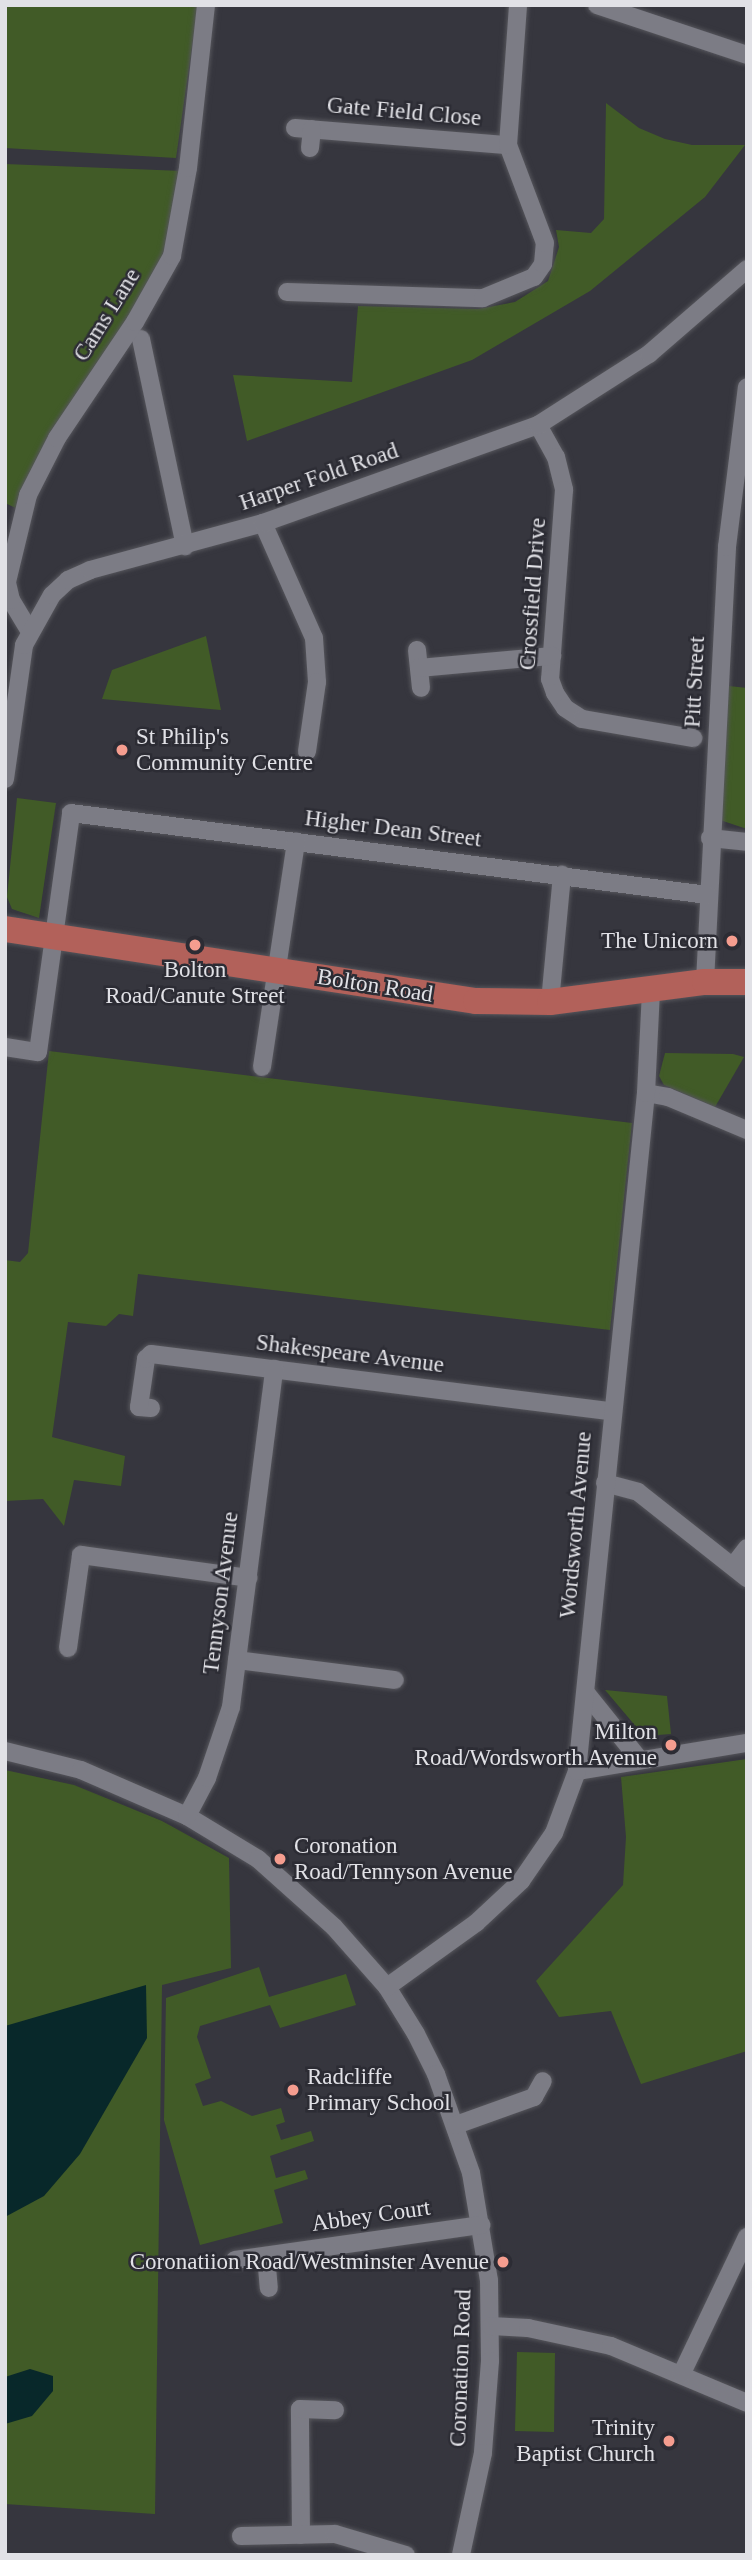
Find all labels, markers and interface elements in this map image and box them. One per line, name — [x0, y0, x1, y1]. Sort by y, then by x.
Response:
street label: Gate Field Close — [326, 92, 482, 132]
street label: Cams Lane — [68, 264, 146, 366]
street label: Harper Fold Road — [236, 437, 402, 517]
street label: Crossfield Drive — [514, 517, 552, 671]
street label: Pitt Street — [679, 636, 711, 728]
place label: St Philip's Community Centre — [136, 723, 313, 777]
marker: St Philip's Community Centre — [114, 742, 130, 758]
street label: Higher Dean Street — [303, 804, 483, 854]
place label: The Unicorn — [601, 927, 718, 955]
marker: The Unicorn — [724, 933, 740, 949]
marker: Bolton Road/Canute Street — [187, 937, 203, 953]
place label: Bolton Road/Canute Street — [105, 956, 285, 1010]
street label: Bolton Road — [315, 963, 435, 1009]
street label: Shakespeare Avenue — [254, 1329, 446, 1379]
street label: Wordsworth Avenue — [554, 1430, 598, 1620]
street label: Tennyson Avenue — [197, 1510, 245, 1676]
place label: Milton Road/Wordsworth Avenue — [413, 1718, 657, 1772]
marker: Milton Road/Wordsworth Avenue — [663, 1737, 679, 1753]
place label: Coronation Road/Tennyson Avenue — [294, 1832, 514, 1886]
marker: Coronation Road/Tennyson Avenue — [272, 1851, 288, 1867]
place label: Radcliffe Primary School — [307, 2063, 451, 2117]
marker: Radcliffe Primary School — [285, 2082, 301, 2098]
street label: Abbey Court — [310, 2194, 432, 2238]
place label: Coronatiion Road/Westminster Avenue — [128, 2248, 489, 2276]
marker: Coronatiion Road/Westminster Avenue — [495, 2254, 511, 2270]
street label: Coronation Road — [444, 2289, 478, 2447]
place label: Trinity Baptist Church — [516, 2414, 655, 2468]
marker: Trinity Baptist Church — [661, 2433, 677, 2449]

